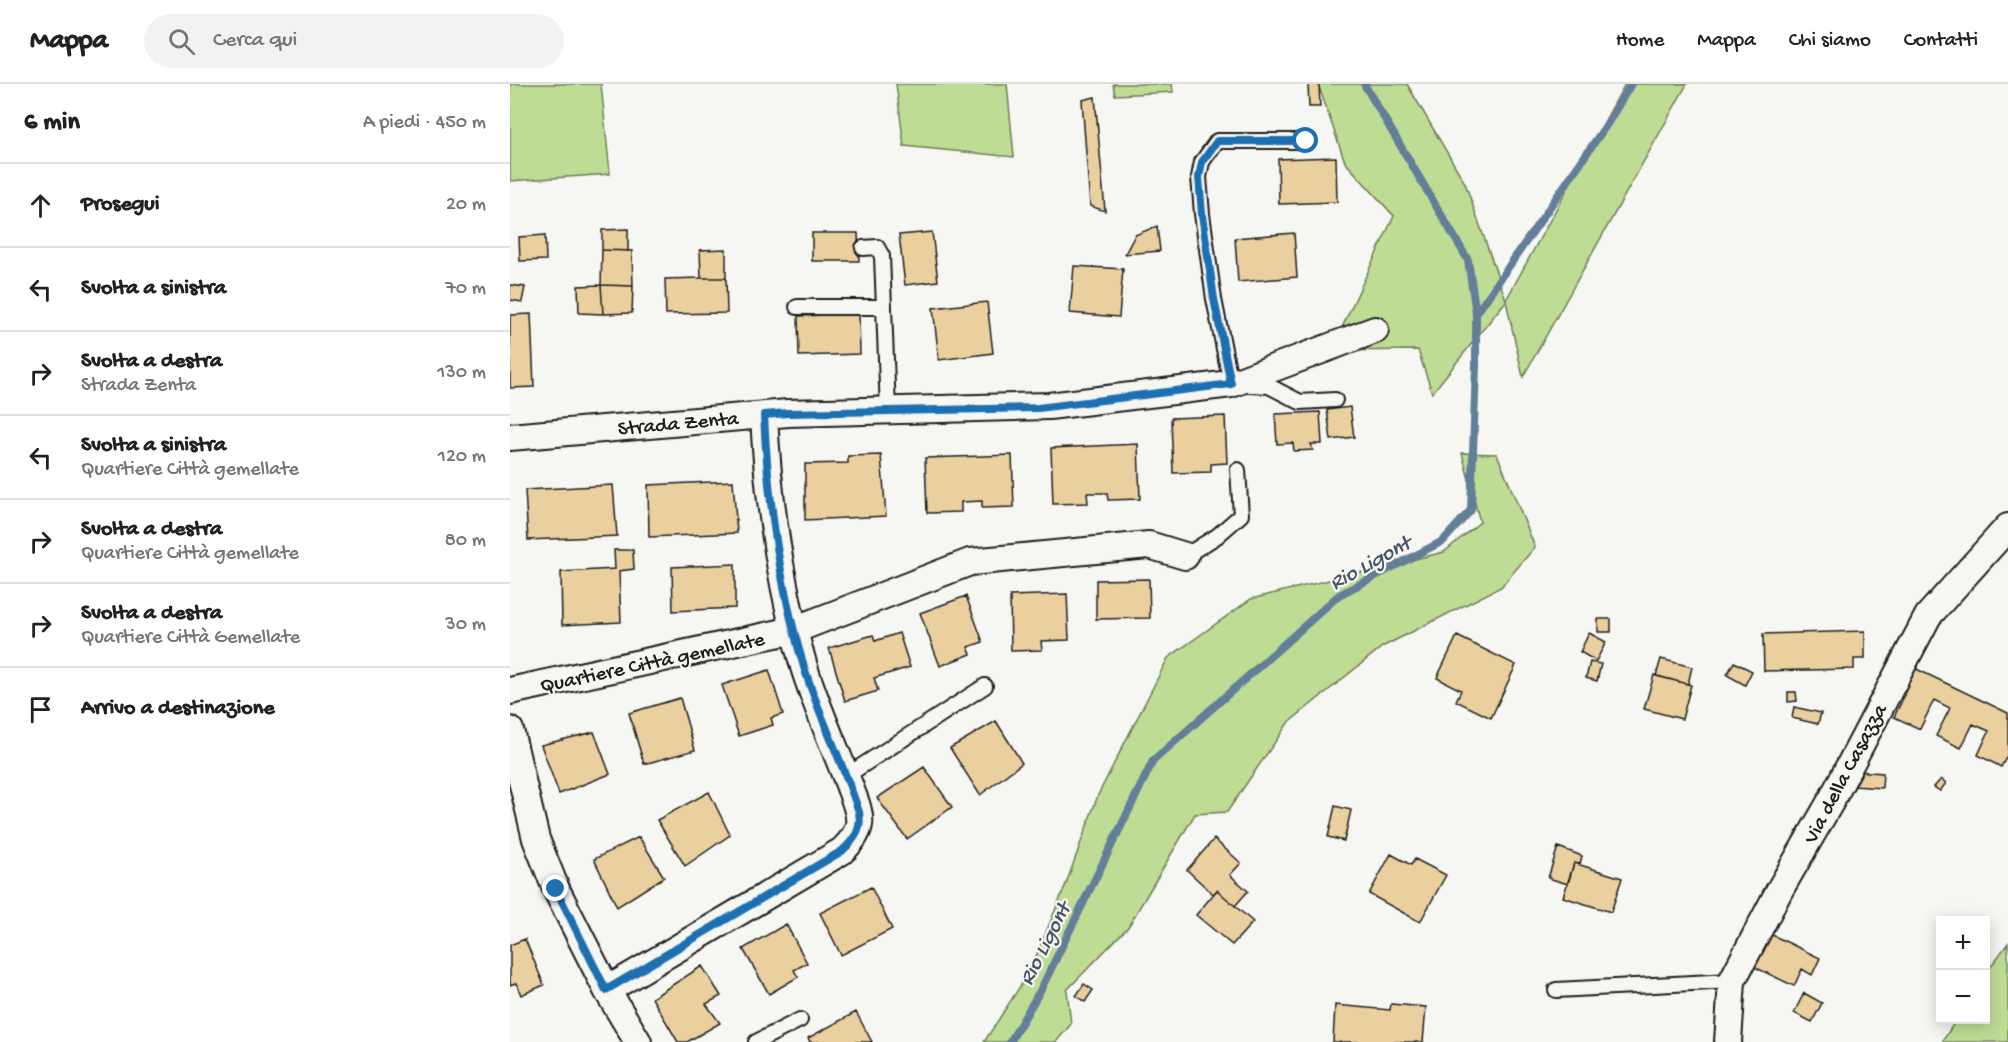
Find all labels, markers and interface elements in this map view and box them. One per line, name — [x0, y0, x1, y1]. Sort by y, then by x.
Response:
search box — [144, 14, 564, 68]
text: Mappa — [30, 25, 108, 58]
icon: search — [165, 25, 198, 58]
text: Cerca qui — [213, 28, 297, 54]
text: Home — [1616, 29, 1664, 54]
text: Mappa — [1697, 29, 1756, 54]
text: Chi siamo — [1789, 29, 1871, 54]
text: Contatti — [1904, 29, 1978, 54]
text: 6 min — [24, 108, 80, 139]
text: A piedi · 450 m — [363, 112, 486, 135]
route start — [1292, 127, 1318, 153]
icon: ahead — [24, 189, 57, 222]
text: Prosegui — [81, 192, 159, 218]
text: 20 m — [446, 194, 486, 217]
icon: left — [24, 273, 57, 306]
text: Svolta a sinistra — [81, 276, 226, 302]
text: 70 m — [445, 278, 486, 301]
text: Svolta a destra — [81, 349, 222, 375]
icon: right — [24, 357, 57, 390]
text: 130 m — [437, 362, 486, 385]
text: Strada Zenta — [81, 375, 196, 398]
street label: Strada Zenta — [617, 408, 741, 443]
text: Svolta a sinistra — [81, 433, 226, 459]
icon: left — [24, 441, 57, 474]
text: 120 m — [438, 446, 486, 469]
text: Quartiere Città gemellate — [81, 459, 299, 482]
text: Svolta a destra — [81, 517, 222, 543]
icon: right — [24, 525, 57, 558]
text: 80 m — [445, 530, 486, 553]
water label: Rio Ligont — [1326, 530, 1420, 597]
text: Quartiere Città gemellate — [81, 543, 299, 566]
text: Svolta a destra — [81, 601, 222, 627]
icon: right — [24, 609, 57, 642]
text: 30 m — [445, 614, 486, 637]
text: Quartiere Città Gemellate — [81, 627, 300, 650]
street label: Quartiere Città gemellate — [538, 628, 768, 700]
icon: arrive — [24, 693, 57, 726]
text: Arrivo a destinazione — [81, 696, 275, 722]
street label: Via della Casazza — [1799, 699, 1895, 850]
route end — [542, 875, 568, 901]
water label: Rio Ligont — [1015, 896, 1080, 990]
map controls — [1936, 916, 1990, 1024]
button: + — [1936, 916, 1990, 970]
button: − — [1936, 970, 1990, 1024]

